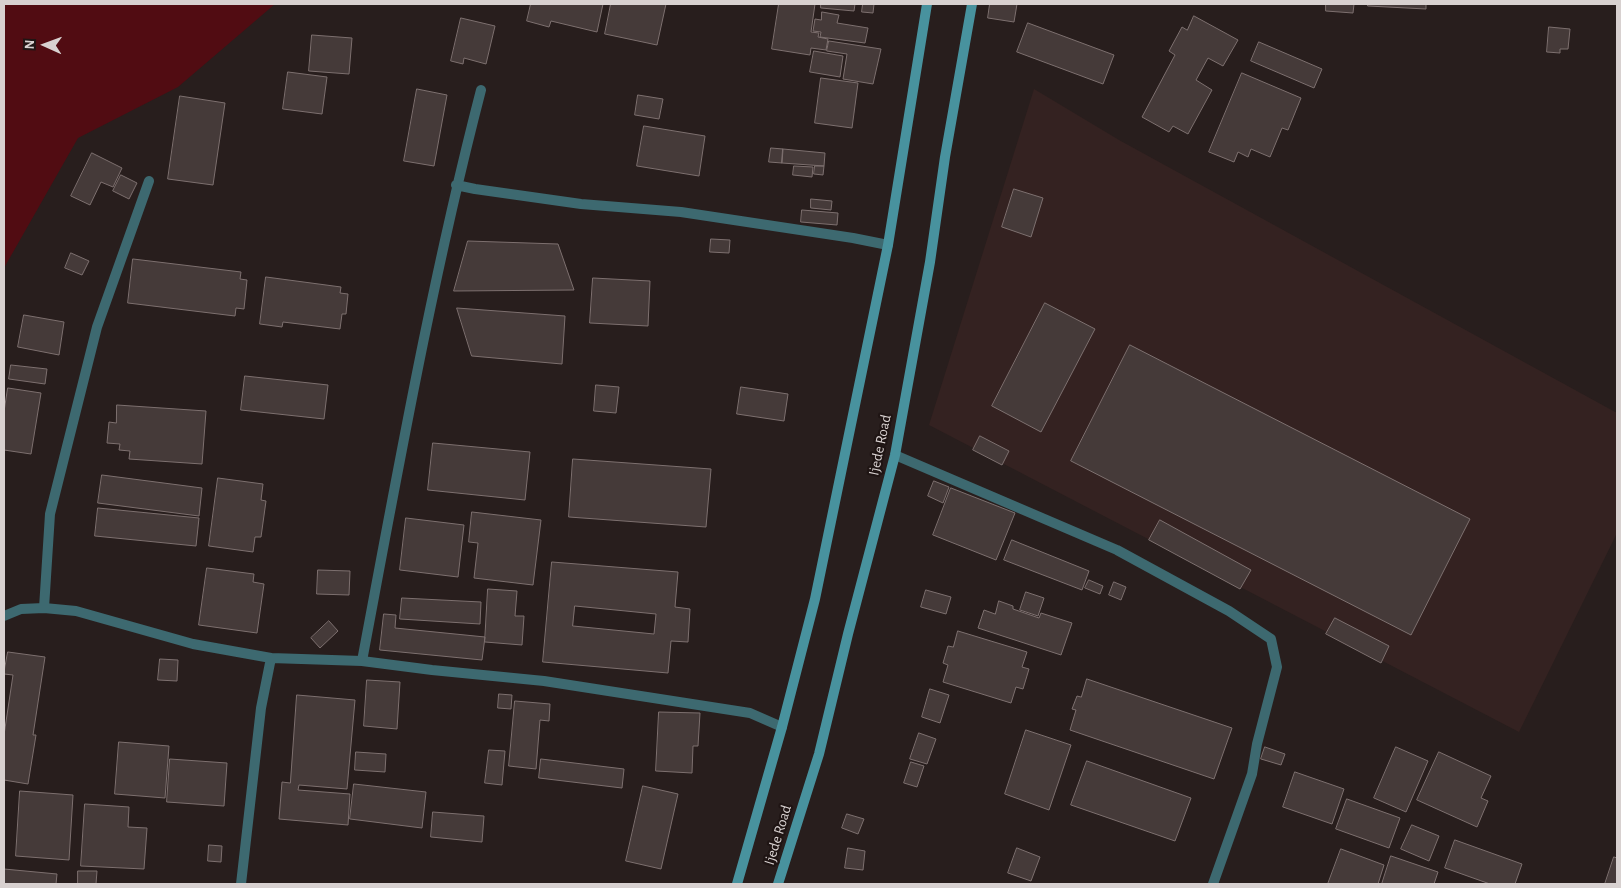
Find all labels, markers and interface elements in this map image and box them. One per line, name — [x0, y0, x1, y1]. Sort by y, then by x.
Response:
north arrow — [20, 20, 70, 70]
text: N — [23, 39, 37, 50]
street label: Ijede Road — [865, 413, 895, 477]
street label: Ijede Road — [760, 803, 796, 867]

